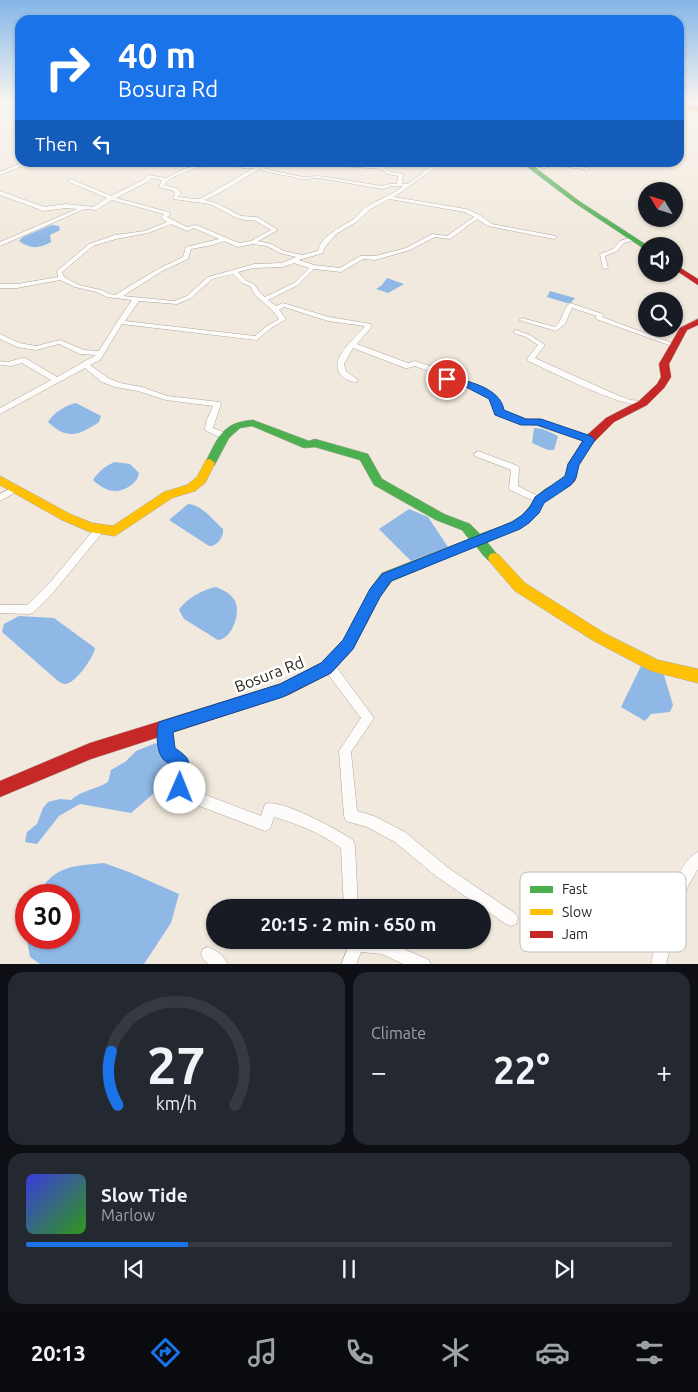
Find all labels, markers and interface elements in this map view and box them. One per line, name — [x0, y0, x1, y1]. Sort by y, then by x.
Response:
icon: right — [35, 35, 100, 100]
text: 40 m — [118, 35, 196, 75]
text: Bosura Rd — [118, 76, 218, 101]
icon: left — [88, 130, 116, 158]
text: Then — [35, 133, 78, 155]
north arrow — [638, 182, 682, 228]
map controls — [638, 182, 683, 337]
button: sound — [638, 237, 683, 282]
button: search — [638, 292, 683, 337]
pin — [426, 358, 468, 400]
icon: arrive — [433, 365, 461, 393]
street label: Bosura Rd — [232, 653, 306, 695]
position arrow — [153, 761, 205, 813]
legend — [520, 872, 686, 952]
text: Fast — [562, 881, 588, 897]
speed limit sign: 30 — [15, 884, 80, 949]
text: Slow — [562, 904, 592, 920]
text: 20:15 · 2 min · 650 m — [261, 913, 436, 935]
text: Jam — [562, 926, 588, 942]
text: Climate — [371, 1024, 426, 1042]
text: 27 — [147, 1036, 206, 1094]
text: 22° — [493, 1049, 550, 1091]
text: − — [371, 1056, 387, 1087]
text: + — [656, 1056, 672, 1087]
text: km/h — [156, 1093, 197, 1113]
text: Slow Tide — [101, 1184, 188, 1206]
text: Marlow — [101, 1206, 155, 1224]
icon: previous — [120, 1255, 148, 1283]
icon: pause — [335, 1255, 363, 1283]
icon: next — [550, 1255, 578, 1283]
icon: directions — [148, 1335, 183, 1370]
icon: music — [245, 1335, 280, 1370]
icon: phone — [342, 1335, 377, 1370]
icon: climate — [438, 1335, 473, 1370]
icon: car — [535, 1335, 570, 1370]
icon: filters — [632, 1335, 667, 1370]
text: 20:13 — [31, 1340, 86, 1365]

